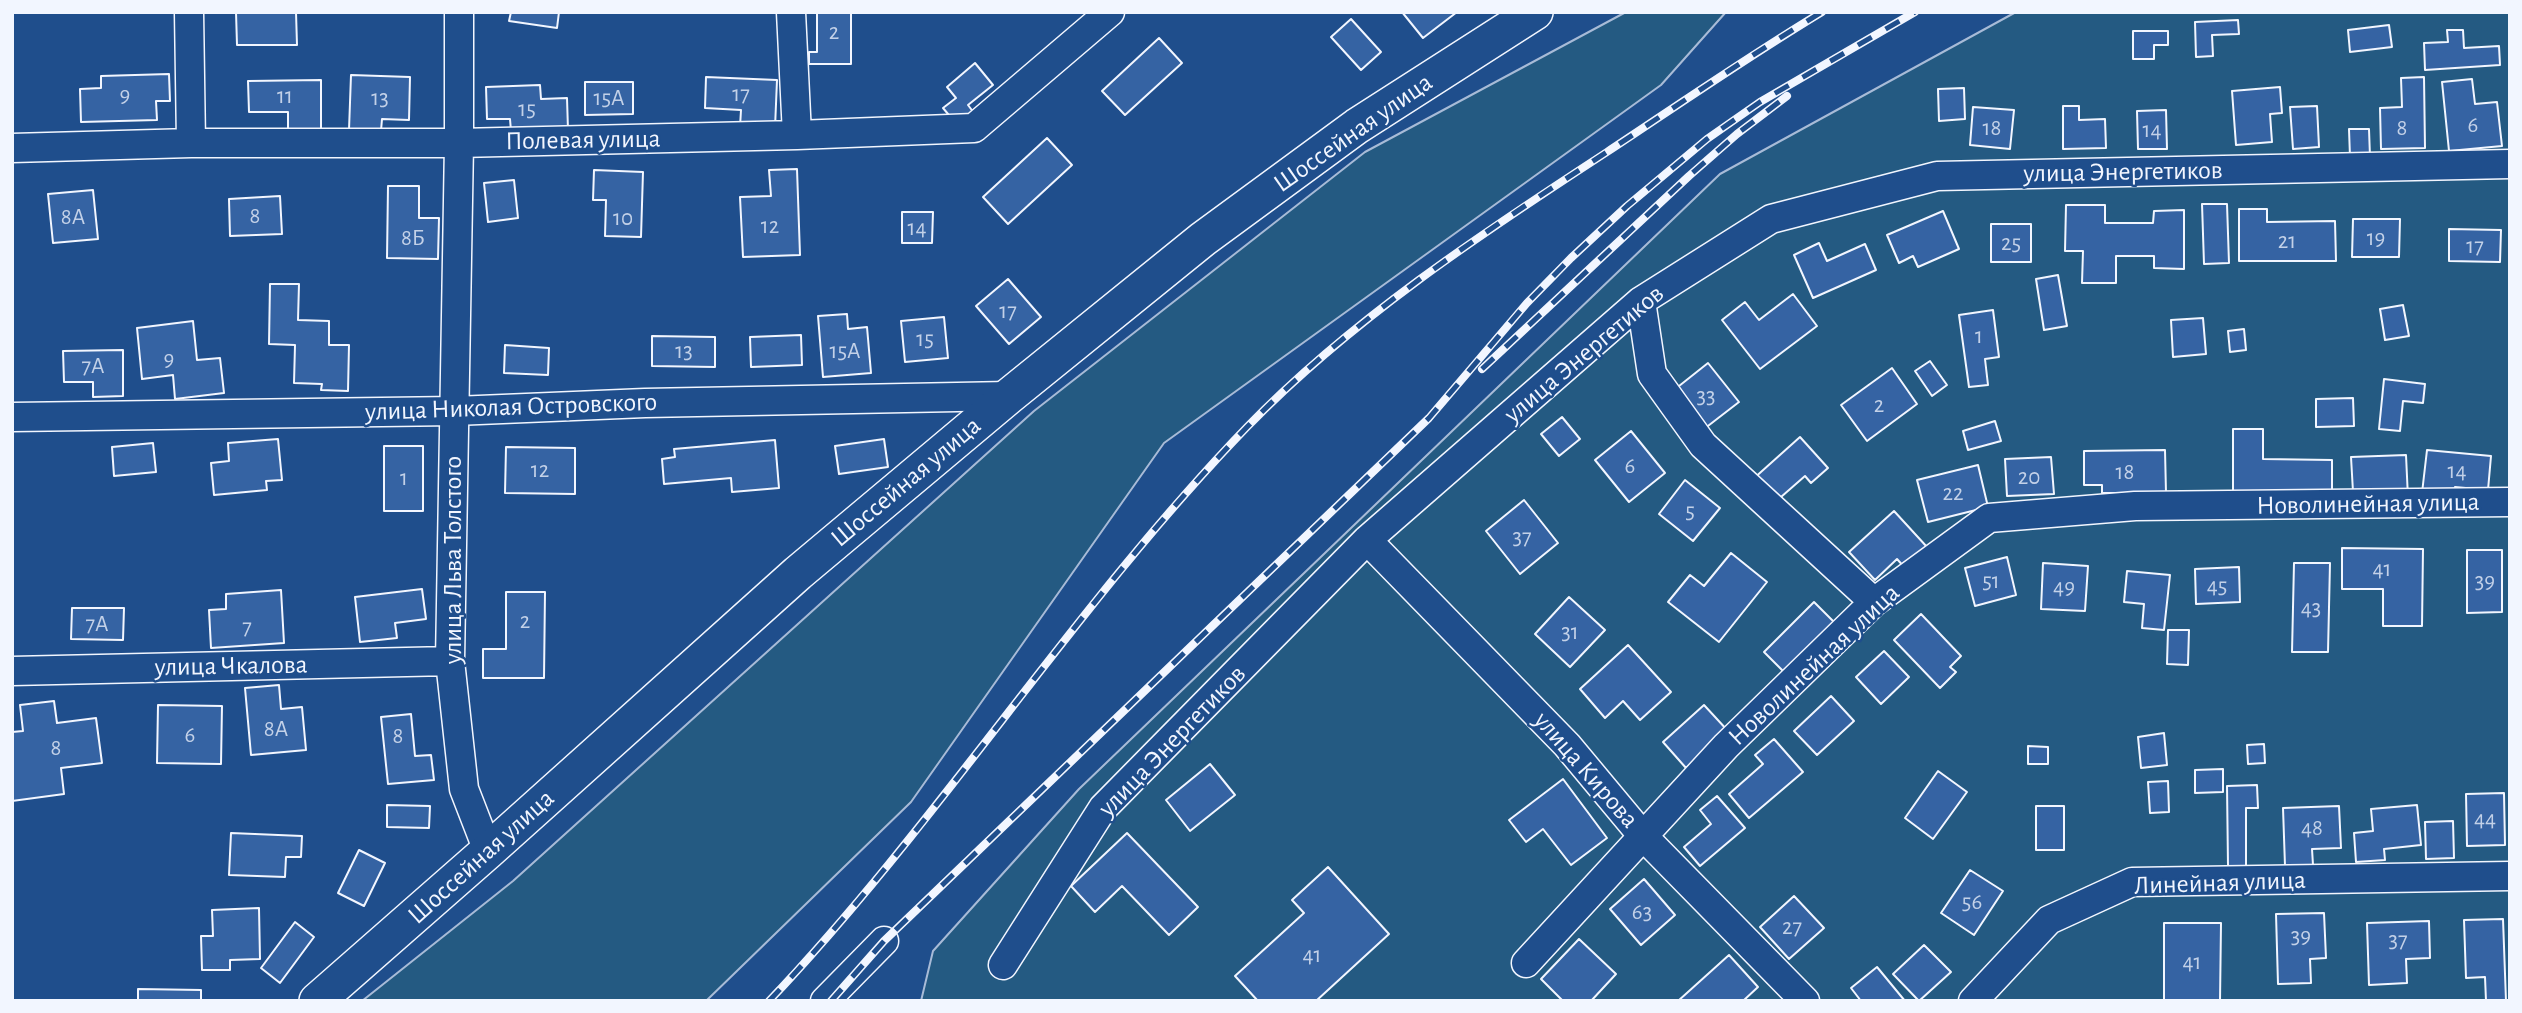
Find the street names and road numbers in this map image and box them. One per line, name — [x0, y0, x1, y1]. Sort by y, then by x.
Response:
street label: Шоссейная улица — [1268, 67, 1438, 199]
street label: Полевая улица — [505, 123, 661, 157]
street label: улица Энергетиков — [2023, 155, 2223, 189]
street label: улица Энергетиков — [1498, 278, 1670, 430]
street label: улица Николая Островского — [365, 386, 657, 428]
street label: Шоссейная улица — [825, 410, 987, 554]
street label: улица Льва Толстого — [437, 456, 469, 664]
street label: Новолинейная улица — [2256, 486, 2480, 522]
street label: Новолинейная улица — [1722, 577, 1906, 753]
street label: улица Чкалова — [154, 649, 308, 683]
street label: улица Энергетиков — [1092, 658, 1252, 824]
street label: улица Кирова — [1527, 705, 1645, 835]
street label: Шоссейная улица — [401, 783, 561, 931]
street label: Линейная улица — [2134, 864, 2306, 902]

